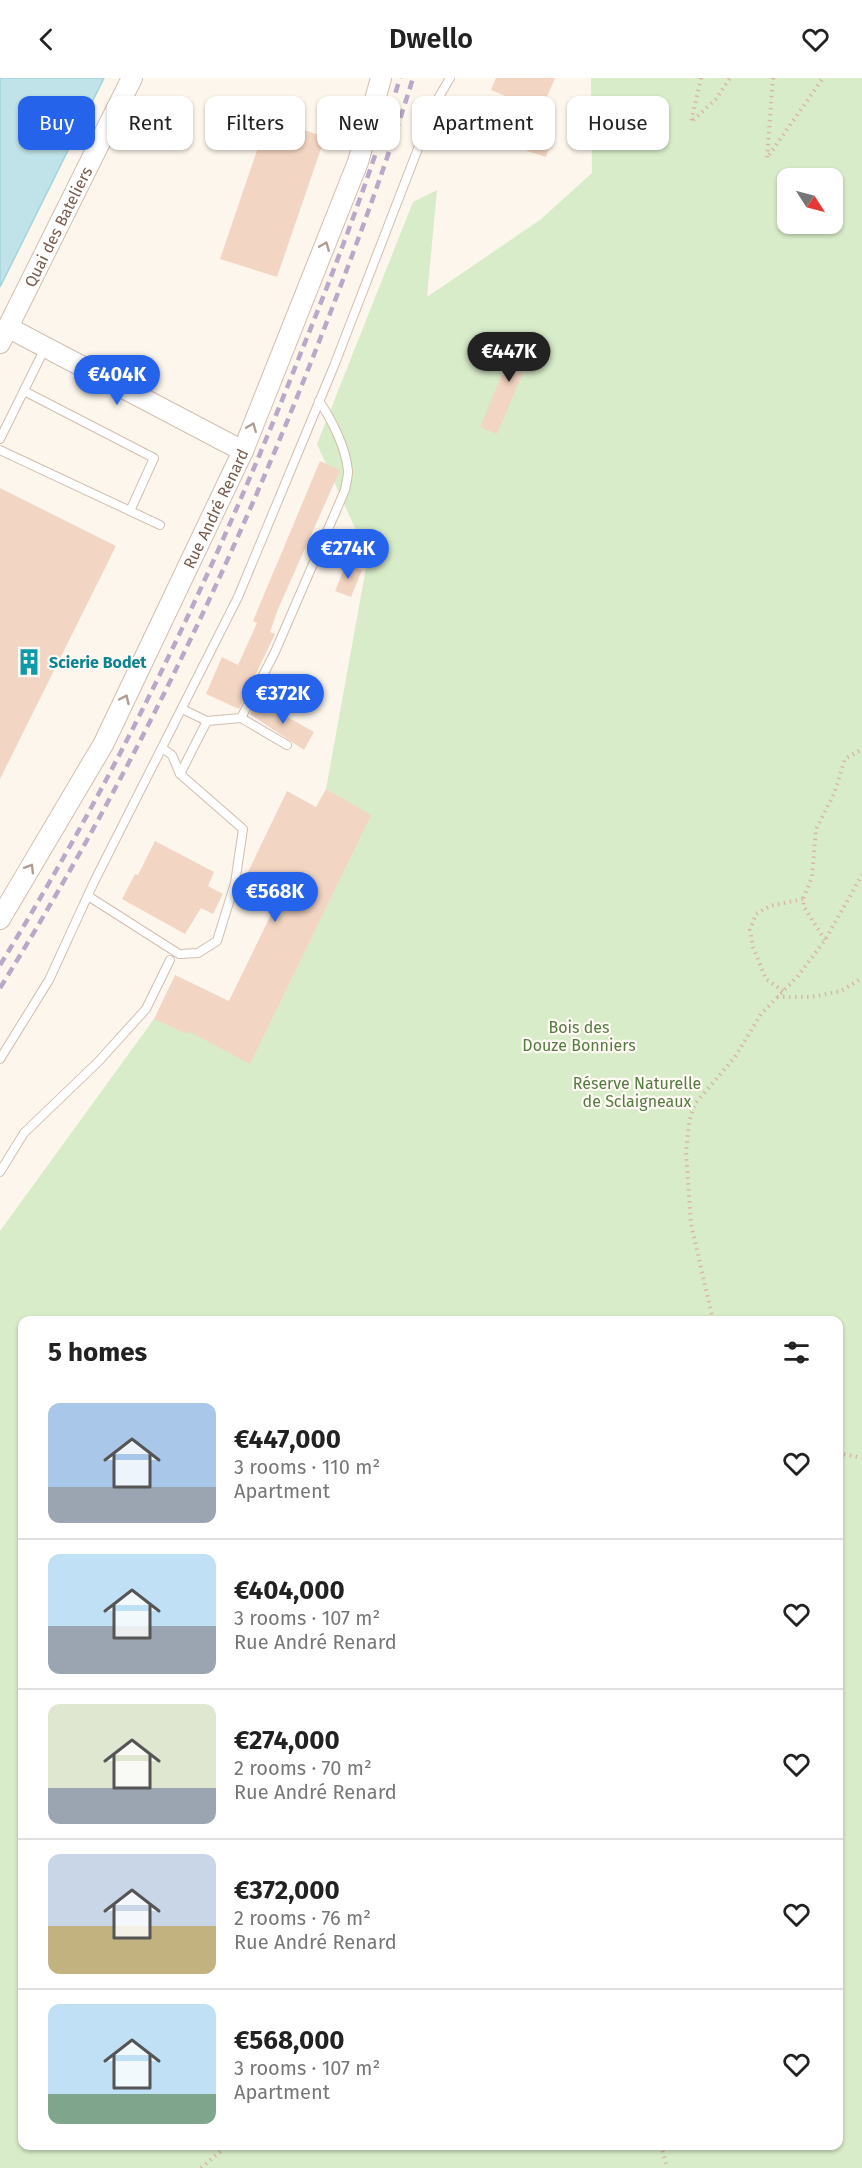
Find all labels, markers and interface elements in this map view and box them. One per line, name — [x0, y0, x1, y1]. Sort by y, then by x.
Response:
icon: back — [30, 23, 63, 56]
text: Dwello — [389, 23, 473, 55]
icon: heart — [799, 23, 832, 56]
chip: Buy — [18, 96, 95, 150]
chip: Rent — [107, 96, 193, 150]
chip: Filters — [205, 96, 305, 150]
chip: New — [317, 96, 400, 150]
chip: Apartment — [412, 96, 555, 150]
chip: House — [567, 96, 669, 150]
street label: Quai des Bateliers — [20, 163, 96, 290]
north arrow — [777, 168, 843, 234]
map controls — [777, 168, 843, 234]
one-way arrow — [317, 241, 330, 251]
pin: €447K — [467, 332, 551, 383]
text: €447K — [481, 339, 537, 363]
pin: €404K — [75, 355, 159, 406]
text: €404K — [88, 362, 146, 386]
one-way arrow — [245, 422, 257, 433]
street label: Rue André Renard — [179, 446, 252, 572]
pin: €274K — [306, 529, 390, 580]
text: €274K — [321, 536, 375, 560]
building icon: Scierie Bodet — [14, 647, 44, 677]
place label: Scierie Bodet — [49, 653, 147, 672]
pin: €372K — [241, 674, 325, 725]
text: €372K — [256, 681, 310, 705]
one-way arrow — [118, 694, 130, 705]
one-way arrow — [22, 864, 34, 874]
pin: €568K — [233, 872, 317, 923]
text: €568K — [246, 879, 304, 903]
park label: Bois des Douze Bonniers — [522, 1018, 636, 1055]
park label: Réserve Naturelle de Sclaigneaux — [573, 1074, 701, 1111]
icon: filters — [780, 1336, 813, 1369]
text: 5 homes — [48, 1337, 147, 1368]
text: €447,000 — [234, 1424, 341, 1455]
icon: home — [96, 1427, 168, 1499]
icon: heart — [780, 1447, 813, 1480]
text: 3 rooms · 110 m² — [234, 1455, 380, 1479]
text: Apartment — [234, 1479, 330, 1503]
text: €404,000 — [234, 1575, 345, 1606]
icon: home — [96, 1578, 168, 1650]
icon: heart — [780, 1598, 813, 1631]
text: 3 rooms · 107 m² — [234, 1606, 380, 1630]
text: Rue André Renard — [234, 1630, 397, 1654]
text: €274,000 — [234, 1725, 340, 1756]
icon: home — [96, 1728, 168, 1800]
icon: heart — [780, 1748, 813, 1781]
text: 2 rooms · 70 m² — [234, 1756, 372, 1780]
text: Rue André Renard — [234, 1780, 397, 1804]
text: €372,000 — [234, 1875, 340, 1906]
icon: home — [96, 1878, 168, 1950]
icon: heart — [780, 1898, 813, 1931]
text: 2 rooms · 76 m² — [234, 1906, 371, 1930]
text: Rue André Renard — [234, 1930, 397, 1954]
text: €568,000 — [234, 2025, 345, 2056]
icon: home — [96, 2028, 168, 2100]
icon: heart — [780, 2048, 813, 2081]
text: 3 rooms · 107 m² — [234, 2056, 380, 2080]
text: Apartment — [234, 2080, 330, 2104]

